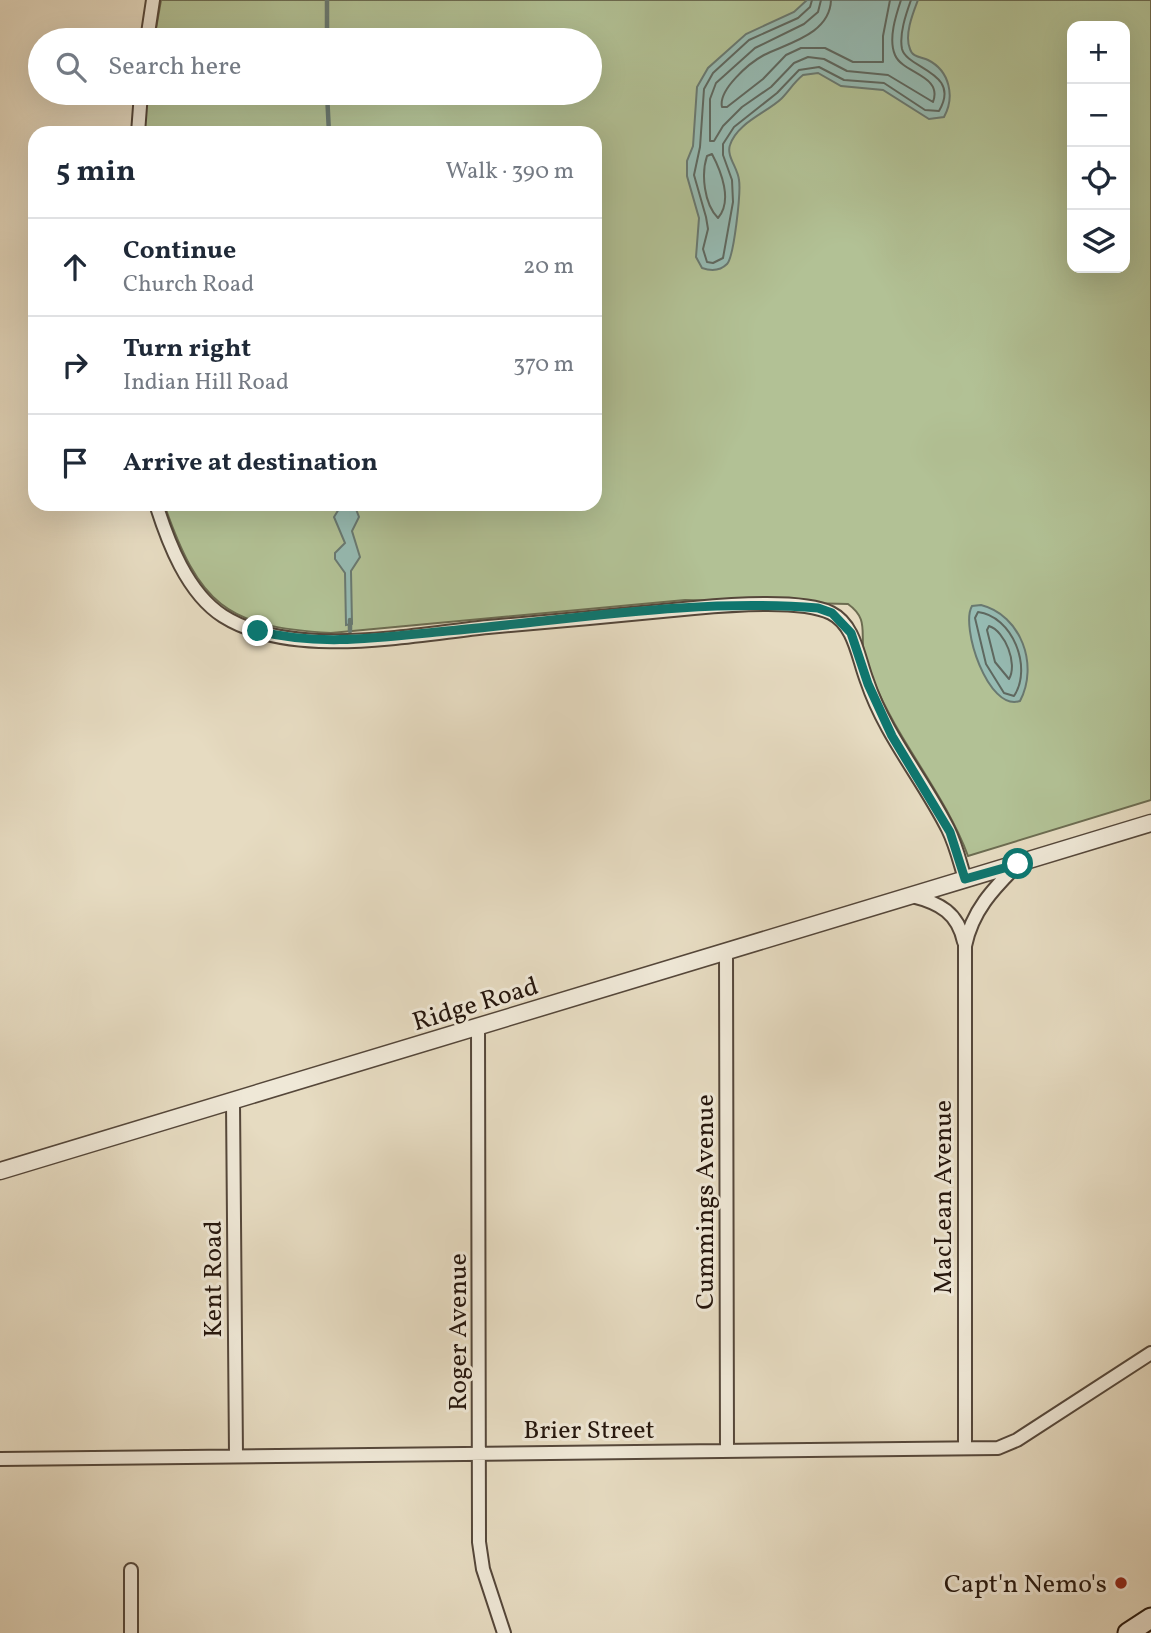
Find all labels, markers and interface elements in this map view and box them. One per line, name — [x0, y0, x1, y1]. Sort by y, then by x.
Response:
map controls — [1067, 21, 1130, 273]
button: + — [1067, 21, 1130, 84]
search box — [28, 28, 602, 105]
icon: search — [52, 48, 90, 86]
text: Search here — [108, 49, 241, 85]
button: − — [1067, 84, 1130, 147]
button: locate — [1067, 147, 1130, 210]
text: 5 min — [56, 151, 136, 193]
text: Walk · 390 m — [445, 156, 574, 188]
button: layers — [1067, 210, 1130, 273]
text: Continue — [123, 233, 236, 269]
icon: ahead — [56, 248, 94, 286]
text: 20 m — [523, 251, 574, 283]
text: Church Road — [123, 269, 254, 301]
text: Turn right — [123, 331, 251, 367]
icon: right — [56, 346, 94, 384]
text: 370 m — [513, 349, 574, 381]
text: Indian Hill Road — [123, 367, 289, 399]
icon: arrive — [56, 444, 94, 482]
text: Arrive at destination — [123, 445, 378, 481]
route end — [242, 615, 273, 646]
route start — [1002, 848, 1033, 879]
street label: Ridge Road — [408, 969, 543, 1041]
street label: Cummings Avenue — [688, 1094, 724, 1310]
street label: MacLean Avenue — [926, 1100, 962, 1294]
street label: Kent Road — [196, 1220, 232, 1338]
street label: Roger Avenue — [441, 1253, 477, 1411]
street label: Brier Street — [523, 1413, 655, 1449]
place label: Capt'n Nemo's — [944, 1567, 1107, 1603]
marker: Capt'n Nemo's — [1113, 1575, 1129, 1591]

